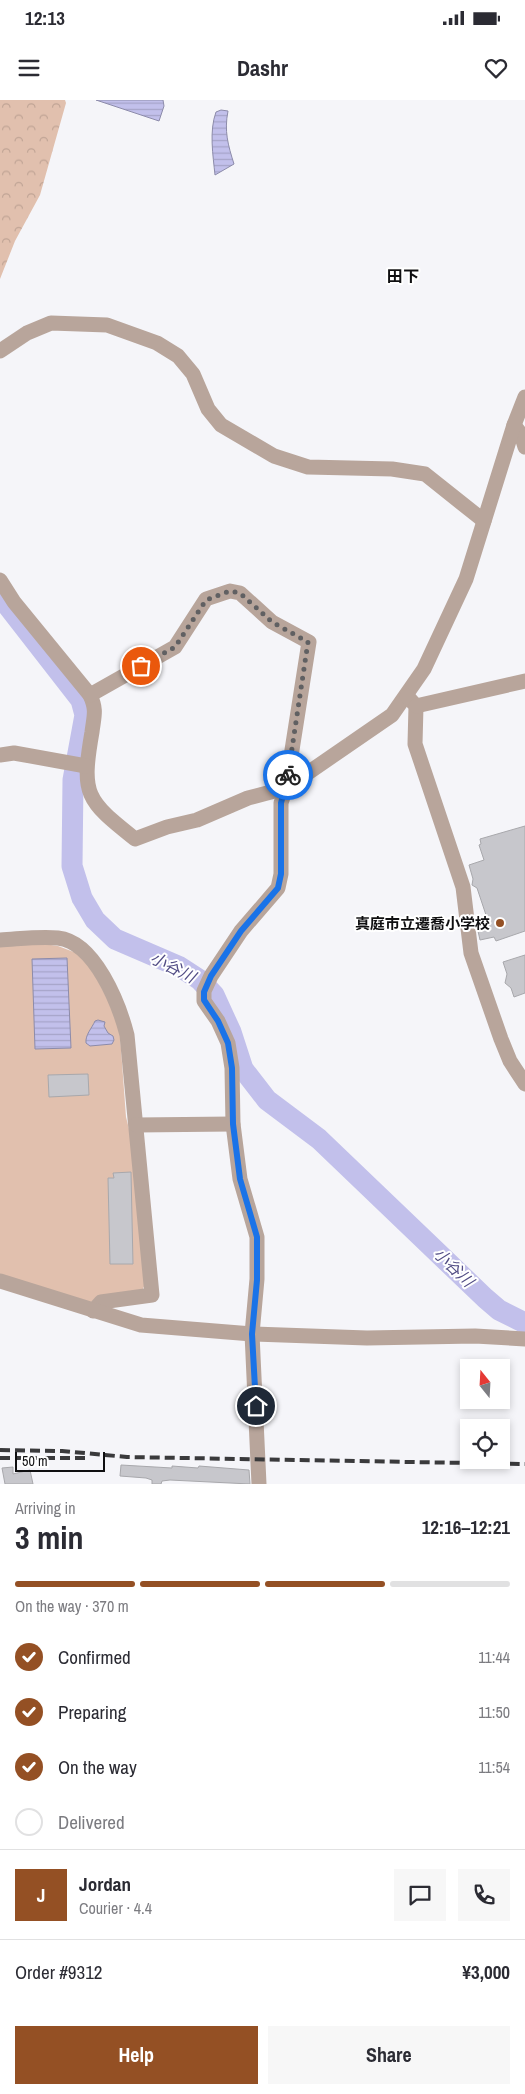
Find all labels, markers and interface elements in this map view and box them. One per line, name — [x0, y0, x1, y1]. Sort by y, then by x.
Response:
text: 12:13 — [25, 5, 65, 31]
text: Dashr — [237, 53, 288, 83]
icon: menu — [15, 54, 43, 82]
icon: heart — [482, 54, 510, 82]
district label: 田下 — [387, 265, 419, 287]
pin — [120, 645, 162, 687]
icon: bag — [127, 652, 155, 680]
courier — [263, 750, 313, 800]
icon: bike — [274, 761, 302, 789]
place label: 真庭市立遷喬小学校 — [355, 913, 490, 934]
marker: 真庭市立遷喬小学校 — [494, 917, 506, 929]
water label: 小谷川 — [147, 946, 201, 989]
water label: 小谷川 — [429, 1242, 480, 1293]
north arrow — [460, 1359, 510, 1409]
map controls — [460, 1359, 510, 1469]
pin — [235, 1385, 277, 1427]
icon: home — [242, 1392, 270, 1420]
button: locate — [460, 1419, 510, 1469]
scale bar — [15, 1449, 105, 1472]
text: 50 m — [22, 1452, 48, 1470]
text: Arriving in — [15, 1497, 76, 1519]
text: 12:16–12:21 — [422, 1514, 510, 1540]
text: 3 min — [15, 1516, 84, 1559]
text: On the way · 370 m — [15, 1595, 129, 1617]
icon: check — [15, 1643, 43, 1671]
text: Confirmed — [58, 1644, 131, 1670]
text: 11:44 — [478, 1646, 510, 1668]
icon: check — [15, 1698, 43, 1726]
text: Preparing — [58, 1699, 126, 1725]
text: 11:50 — [478, 1701, 510, 1723]
icon: check — [15, 1753, 43, 1781]
text: On the way — [58, 1754, 137, 1780]
text: 11:54 — [478, 1756, 510, 1778]
text: Delivered — [58, 1809, 125, 1835]
button: chat — [394, 1869, 446, 1921]
button: phone — [458, 1869, 510, 1921]
text: Jordan — [79, 1871, 131, 1897]
text: J — [37, 1882, 45, 1908]
text: Courier · 4.4 — [79, 1897, 152, 1919]
text: Order #9312 — [15, 1959, 102, 1985]
text: ¥3,000 — [462, 1959, 510, 1985]
button: Help — [15, 2026, 258, 2084]
button: Share — [268, 2026, 510, 2084]

